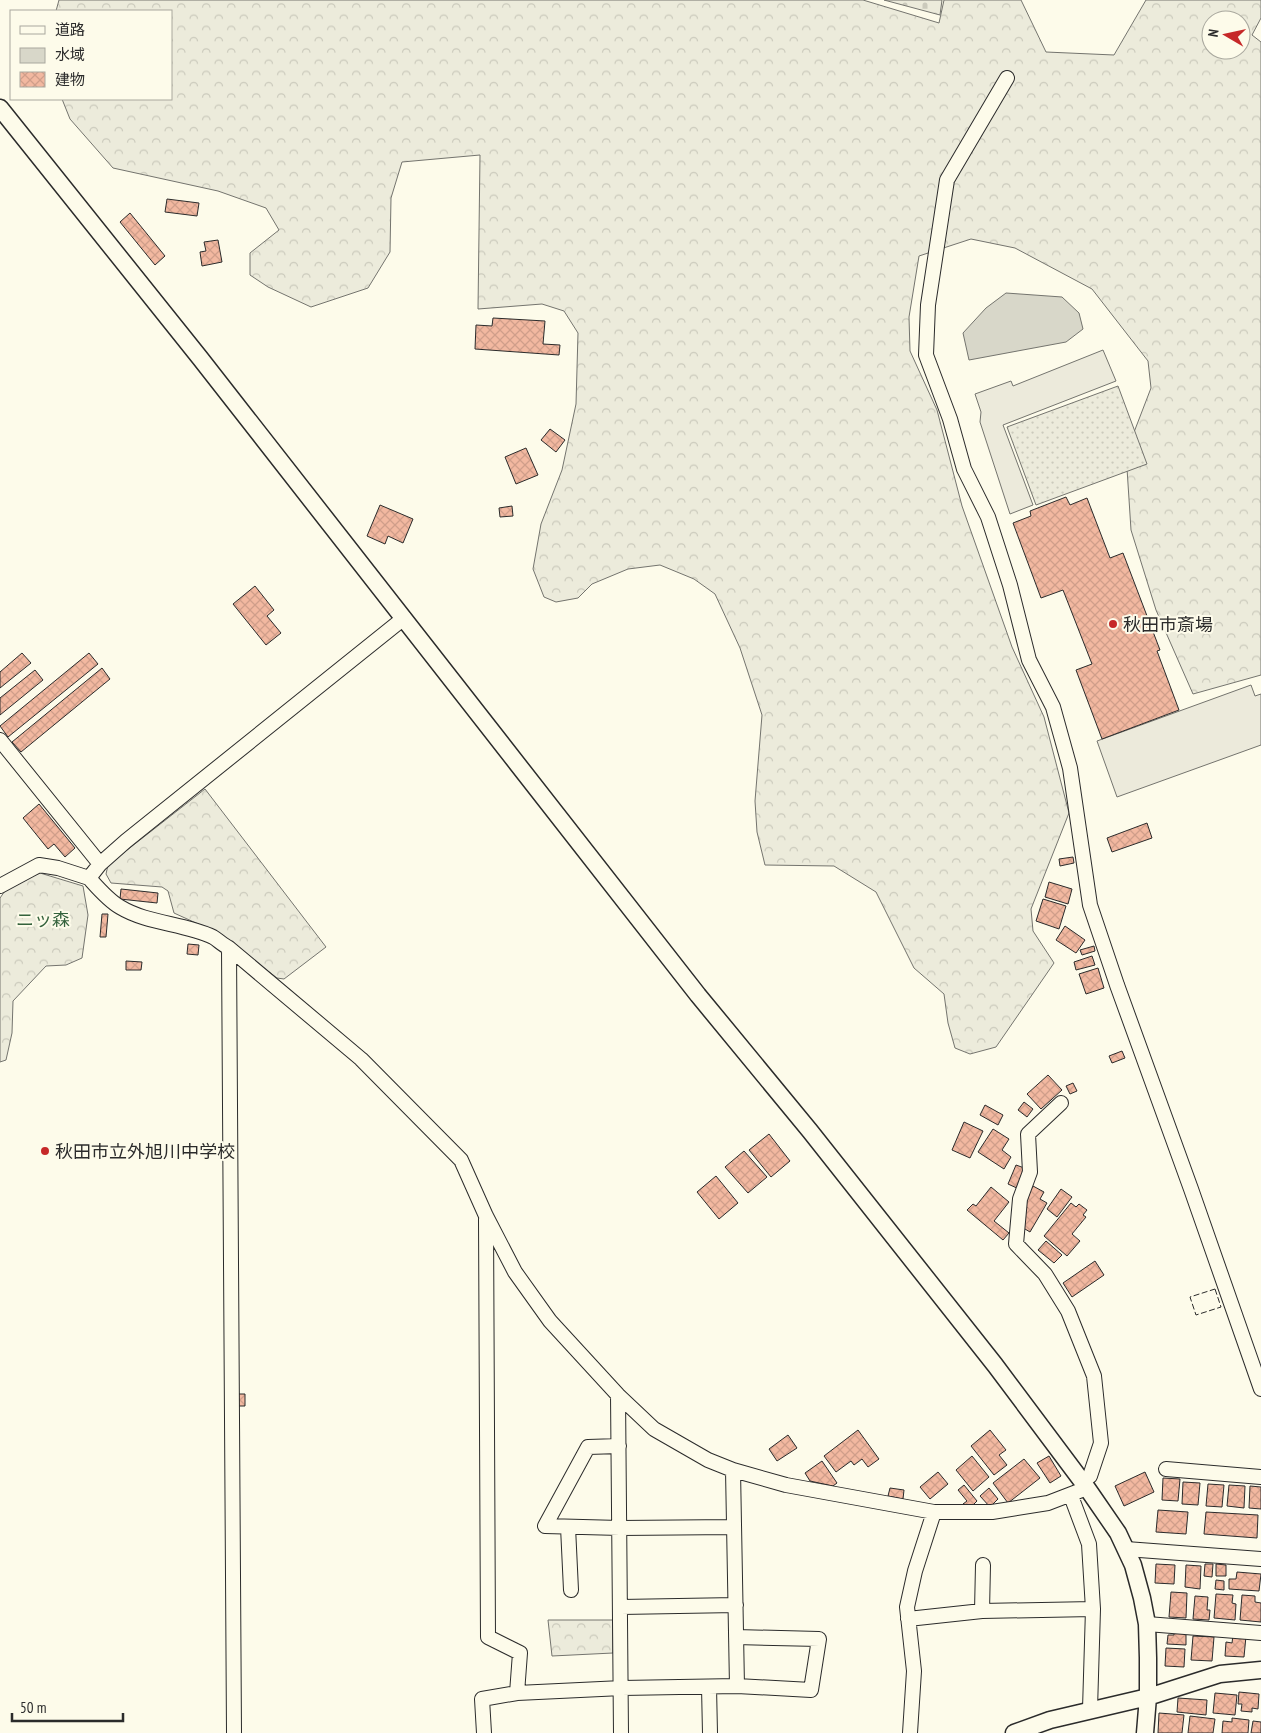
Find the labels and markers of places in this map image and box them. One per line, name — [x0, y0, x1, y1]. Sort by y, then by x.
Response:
place label: 秋田市斎場 — [1123, 613, 1213, 636]
marker: 秋田市斎場 — [1107, 618, 1119, 630]
place label: 秋田市立外旭川中学校 — [55, 1140, 235, 1163]
marker: 秋田市立外旭川中学校 — [39, 1145, 51, 1157]

